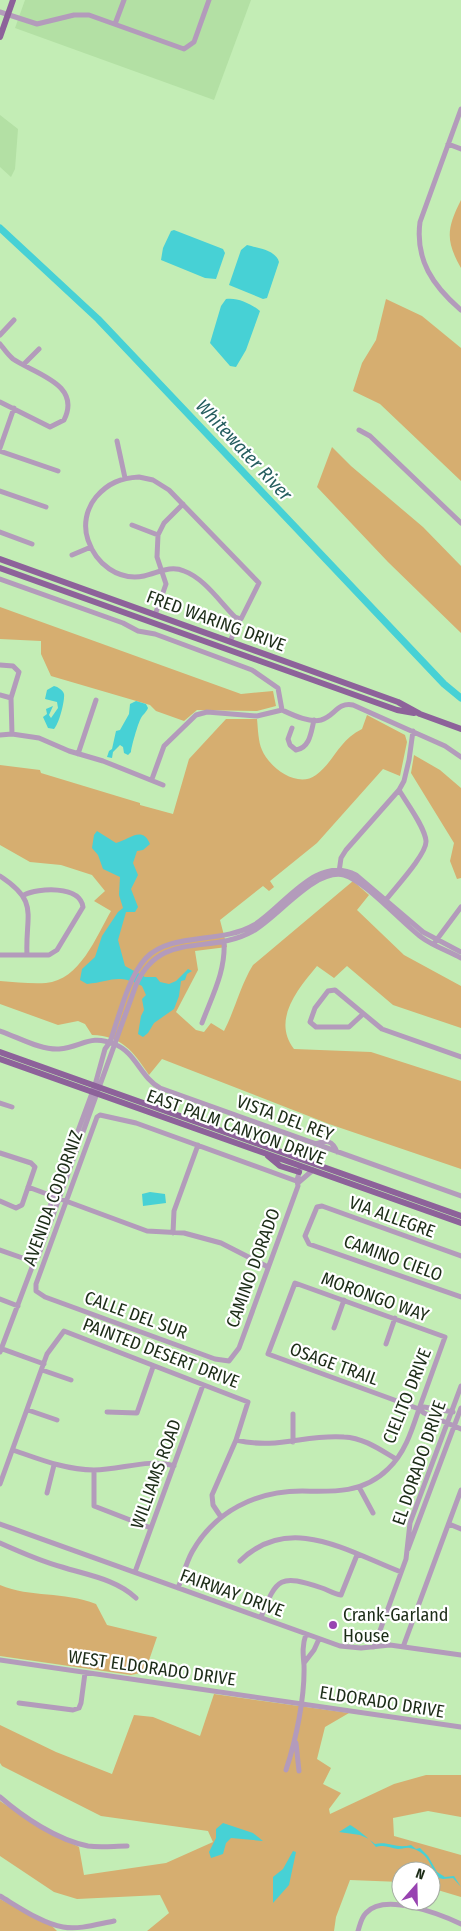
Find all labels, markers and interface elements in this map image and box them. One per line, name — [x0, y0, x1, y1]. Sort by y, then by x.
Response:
water label: Whitewater River — [191, 394, 298, 507]
street label: FRED WARING DRIVE — [143, 586, 289, 656]
street label: EAST PALM CANYON DRIVE — [144, 1084, 328, 1170]
street label: VISTA DEL REY — [233, 1090, 337, 1146]
street label: AVENIDA CODORNIZ — [18, 1127, 88, 1269]
street label: VIA ALLEGRE — [346, 1191, 438, 1243]
street label: CAMINO DORADO — [221, 1205, 285, 1331]
street label: CAMINO CIELO — [341, 1230, 445, 1286]
street label: MORONGO WAY — [318, 1267, 432, 1327]
street label: CALLE DEL SUR — [82, 1286, 191, 1344]
street label: PAINTED DESERT DRIVE — [80, 1313, 242, 1393]
street label: OSAGE TRAIL — [287, 1338, 381, 1390]
street label: CIELITO DRIVE — [378, 1345, 436, 1447]
street label: EL DORADO DRIVE — [387, 1398, 451, 1528]
street label: WILLIAMS ROAD — [126, 1416, 186, 1532]
street label: FAIRWAY DRIVE — [177, 1564, 287, 1622]
place label: Crank-Garland House — [343, 1604, 448, 1647]
marker: Crank-Garland House — [327, 1619, 339, 1631]
street label: WEST ELDORADO DRIVE — [67, 1645, 237, 1691]
street label: ELDORADO DRIVE — [318, 1681, 446, 1723]
north arrow — [391, 1861, 441, 1911]
text: N — [413, 1865, 427, 1884]

